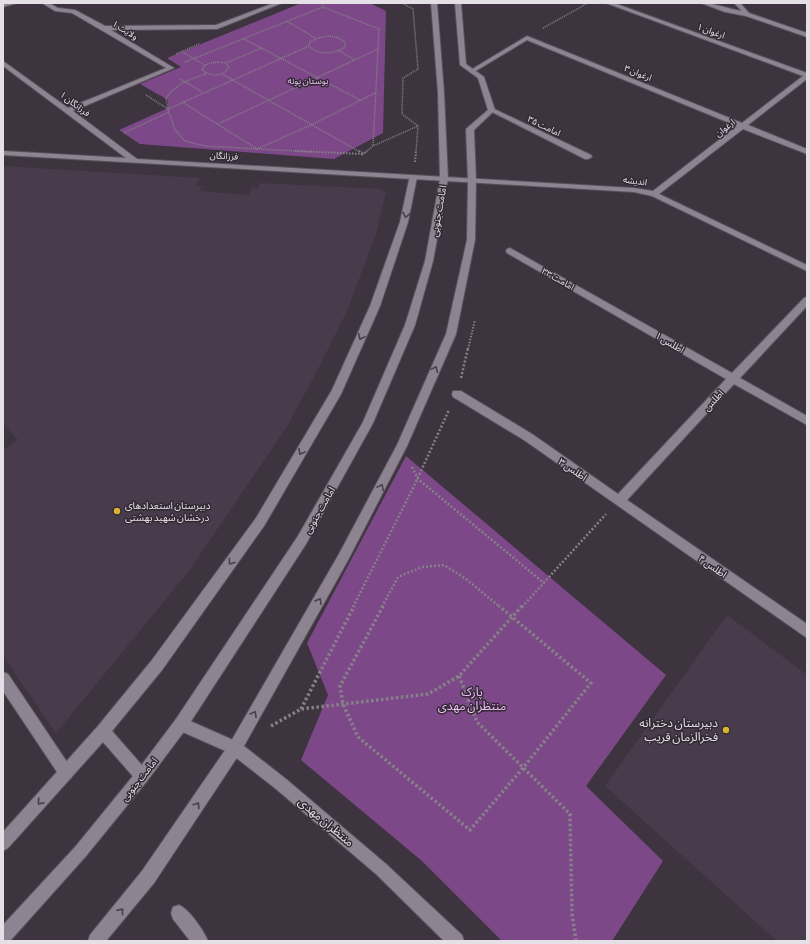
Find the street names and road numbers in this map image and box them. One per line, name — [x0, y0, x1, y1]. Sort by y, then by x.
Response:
street label: ولایت ۱ — [110, 18, 140, 42]
street label: ارغوان ۱ — [695, 21, 726, 42]
street label: ارغوان ۳ — [622, 63, 653, 84]
street label: فرزانگان ۱ — [57, 89, 92, 119]
street label: امامت ۳۵ — [526, 114, 562, 138]
street label: ارغوان — [713, 117, 737, 140]
street label: فرزانگان — [209, 150, 239, 163]
street label: اندیشه — [622, 174, 648, 188]
street label: امامت جنوبی — [429, 184, 449, 238]
street label: امامت ۳۳ — [540, 266, 576, 292]
street label: اطلس ۱ — [653, 330, 686, 355]
street label: اطلس — [701, 388, 726, 413]
street label: اطلس ۳ — [556, 456, 589, 483]
street label: امامت جنوبی — [302, 485, 338, 536]
street label: اطلس ۴ — [696, 553, 729, 580]
street label: امامت جنوبی — [119, 755, 161, 804]
street label: منتظران مهدی — [295, 795, 357, 849]

